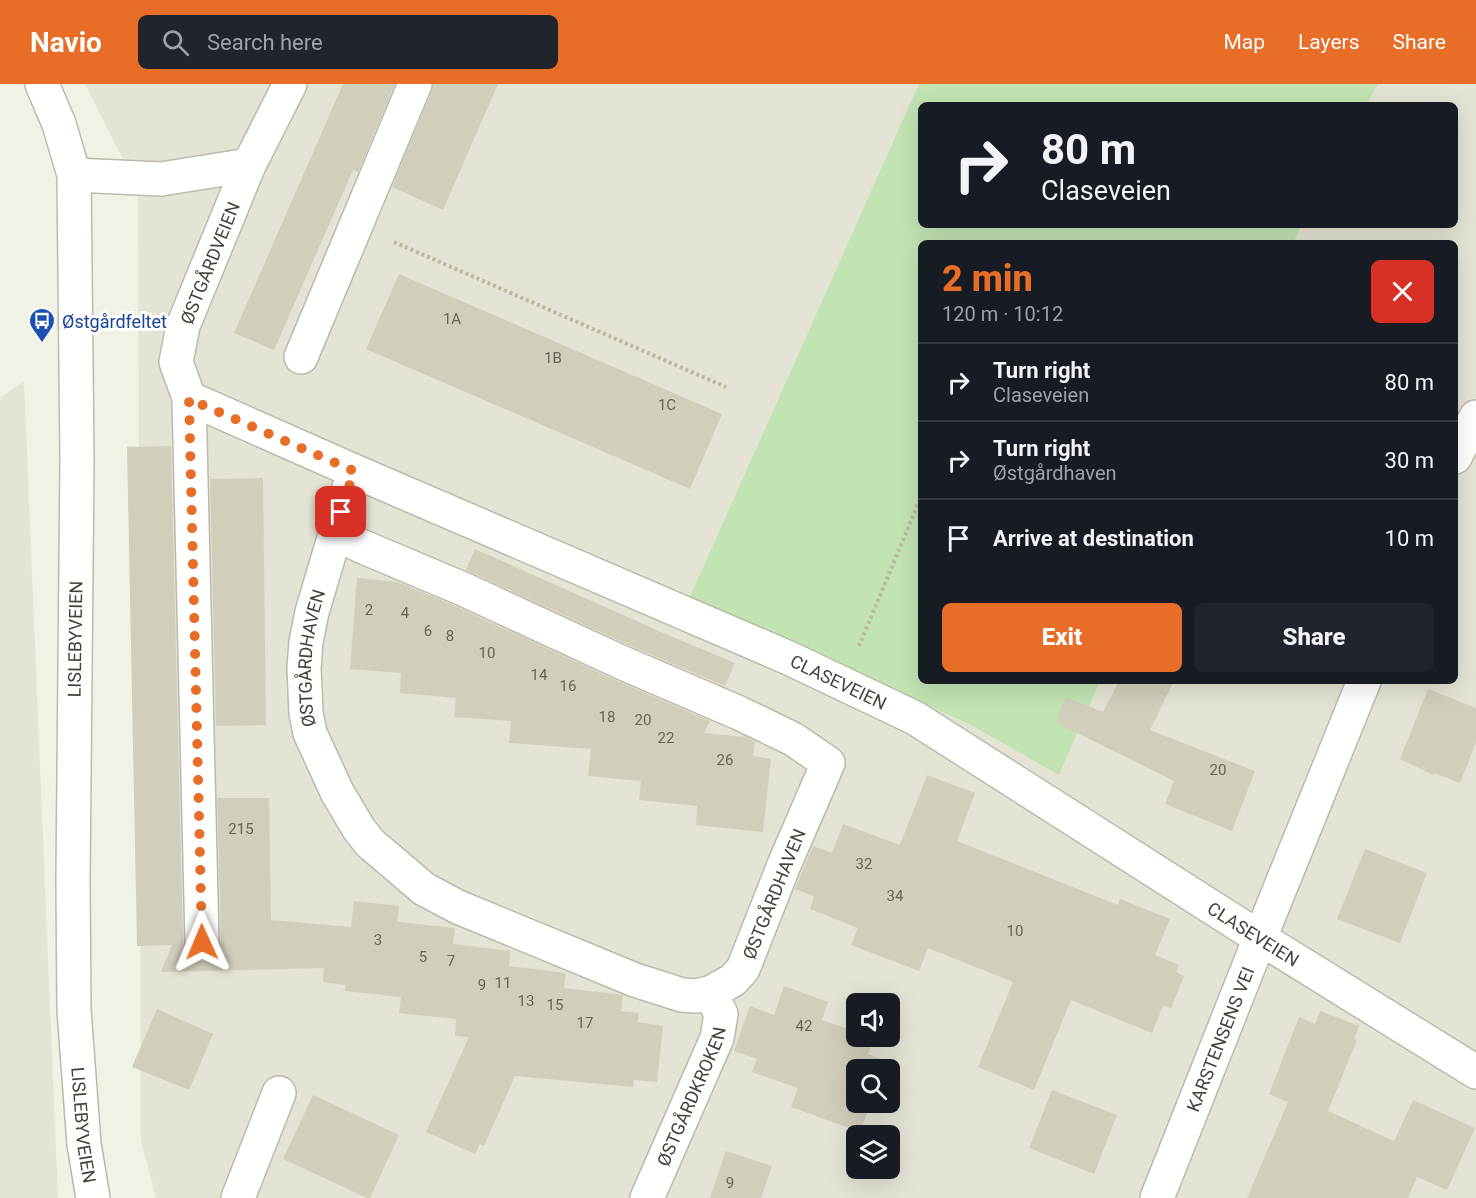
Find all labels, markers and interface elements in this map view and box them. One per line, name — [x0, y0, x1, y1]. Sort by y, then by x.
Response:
search box — [138, 15, 558, 69]
text: Navio — [30, 26, 102, 59]
icon: search — [159, 26, 192, 59]
text: Search here — [207, 30, 323, 55]
text: Map — [1223, 30, 1265, 54]
text: Layers — [1298, 30, 1359, 54]
text: Share — [1392, 30, 1446, 54]
text: 80 m — [1041, 125, 1136, 174]
icon: right — [942, 126, 1020, 204]
text: Claseveien — [1041, 175, 1171, 207]
street label: ØSTGÅRDVEIEN — [175, 198, 244, 327]
text: 2 min — [942, 258, 1033, 300]
button: close — [1371, 260, 1434, 323]
text: 120 m · 10:12 — [942, 302, 1063, 326]
bus stop icon: Østgårdfeltet — [27, 306, 57, 344]
house number: 1A — [443, 310, 461, 328]
place label: Østgårdfeltet — [62, 311, 167, 332]
house number: 1B — [544, 349, 562, 367]
text: Turn right — [993, 358, 1090, 383]
icon: right — [942, 366, 975, 399]
text: 80 m — [1385, 370, 1434, 395]
text: Claseveien — [993, 383, 1089, 407]
house number: 1C — [658, 396, 676, 414]
text: Turn right — [993, 436, 1090, 461]
icon: right — [942, 444, 975, 477]
text: 30 m — [1385, 448, 1434, 473]
text: Østgårdhaven — [993, 461, 1117, 485]
pin — [315, 486, 366, 537]
icon: arrive — [324, 495, 357, 528]
icon: arrive — [942, 522, 975, 555]
text: Arrive at destination — [993, 526, 1194, 551]
text: 10 m — [1385, 526, 1434, 551]
street label: LISLEBYVEIEN — [63, 581, 87, 697]
street label: ØSTGÅRDHAVEN — [293, 587, 329, 729]
house number: 2 — [365, 601, 373, 619]
button: Exit — [942, 603, 1182, 672]
button: Share — [1194, 603, 1434, 672]
house number: 4 — [401, 604, 410, 622]
house number: 6 — [424, 622, 432, 640]
house number: 8 — [446, 627, 454, 645]
house number: 10 — [479, 644, 495, 662]
street label: CLASEVEIEN — [787, 650, 890, 713]
house number: 14 — [531, 666, 548, 684]
house number: 16 — [560, 677, 576, 695]
house number: 18 — [599, 708, 615, 726]
house number: 20 — [635, 711, 651, 729]
house number: 22 — [658, 729, 674, 747]
house number: 26 — [717, 751, 733, 769]
house number: 20 — [1210, 761, 1226, 779]
house number: 215 — [228, 820, 254, 838]
street label: ØSTGÅRDHAVEN — [737, 825, 810, 962]
house number: 32 — [856, 855, 872, 873]
house number: 34 — [887, 887, 904, 905]
street label: CLASEVEIEN — [1204, 897, 1303, 970]
position arrow — [170, 910, 234, 974]
house number: 10 — [1007, 922, 1023, 940]
house number: 3 — [374, 931, 382, 949]
house number: 5 — [419, 948, 427, 966]
house number: 7 — [447, 952, 455, 970]
street label: KARSTENSENS VEI — [1182, 963, 1258, 1115]
house number: 11 — [495, 974, 511, 992]
house number: 9 — [478, 976, 486, 994]
house number: 13 — [518, 992, 534, 1010]
map controls — [846, 993, 900, 1179]
button: sound — [846, 993, 900, 1047]
house number: 15 — [547, 996, 563, 1014]
house number: 17 — [577, 1014, 593, 1032]
house number: 42 — [796, 1017, 812, 1035]
street label: ØSTGÅRDKROKEN — [652, 1025, 729, 1169]
button: search — [846, 1059, 900, 1113]
street label: LISLEBYVEIEN — [68, 1066, 101, 1184]
button: layers — [846, 1125, 900, 1179]
house number: 9 — [726, 1174, 734, 1192]

